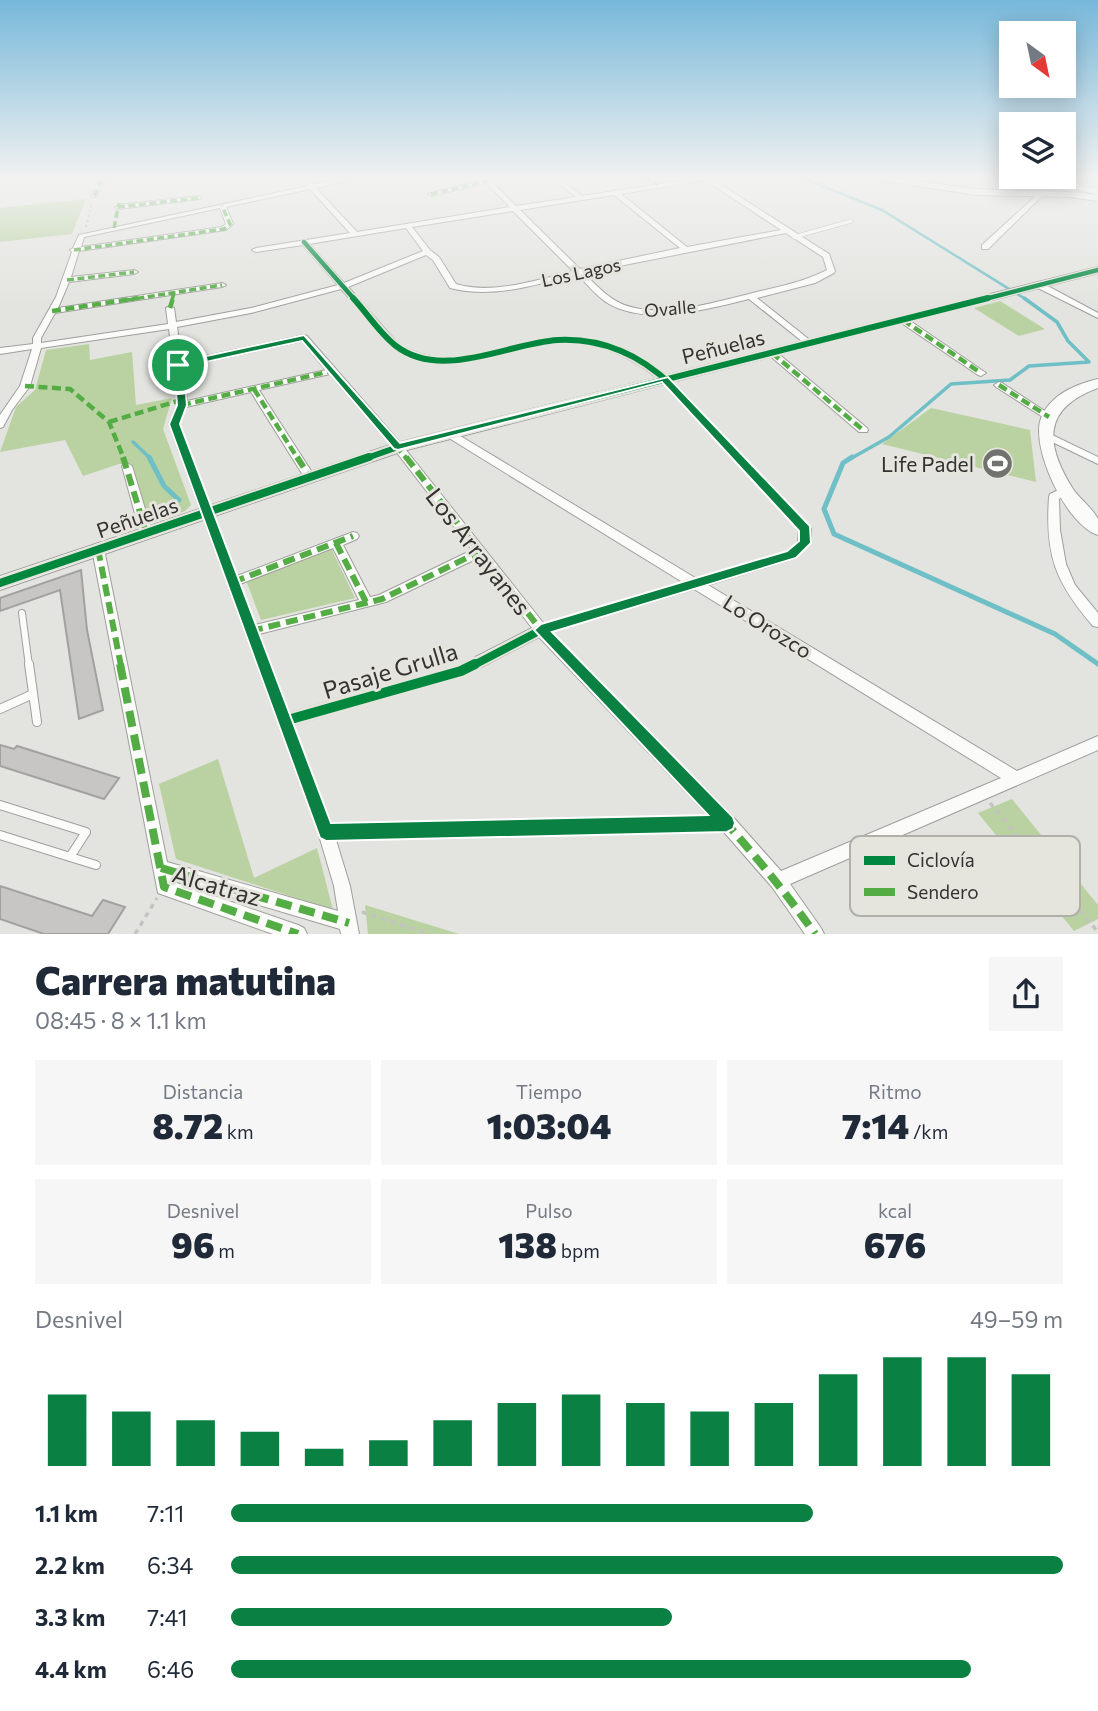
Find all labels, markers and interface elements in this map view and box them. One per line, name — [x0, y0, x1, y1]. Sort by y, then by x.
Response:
north arrow — [999, 21, 1076, 98]
map controls — [999, 21, 1076, 189]
button: layers — [999, 112, 1076, 189]
street label: Los Lagos — [539, 253, 623, 291]
street label: Ovalle — [643, 295, 697, 321]
street label: Peñuelas — [679, 324, 767, 368]
pin — [148, 335, 208, 395]
icon: arrive — [159, 346, 197, 384]
sports icon: Life Padel — [980, 446, 1014, 480]
place label: Life Padel — [881, 451, 974, 476]
street label: Los Arrayanes — [420, 482, 538, 620]
street label: Peñuelas — [93, 491, 181, 543]
street label: Lo Orozco — [719, 589, 817, 663]
street label: Pasaje Grulla — [319, 636, 461, 704]
legend — [850, 836, 1080, 916]
text: Ciclovía — [907, 848, 975, 871]
street label: Alcatraz — [169, 859, 265, 911]
text: Sendero — [907, 880, 979, 903]
text: Carrera matutina — [35, 956, 336, 1003]
button: share — [989, 957, 1063, 1031]
text: 08:45 · 8 × 1.1 km — [35, 1006, 207, 1034]
text: Distancia — [163, 1080, 243, 1103]
text: Tiempo — [516, 1080, 582, 1103]
text: Ritmo — [868, 1080, 922, 1103]
text: 8.72 — [152, 1103, 223, 1146]
text: 1:03:04 — [486, 1103, 612, 1146]
text: 7:14 — [842, 1103, 909, 1146]
text: km — [223, 1120, 254, 1143]
text: /km — [909, 1120, 948, 1143]
text: Desnivel — [167, 1199, 239, 1222]
text: Pulso — [525, 1199, 573, 1222]
text: kcal — [878, 1199, 912, 1222]
text: 96 — [171, 1222, 215, 1265]
text: 138 — [498, 1222, 557, 1265]
text: 676 — [864, 1222, 926, 1265]
text: m — [215, 1239, 235, 1262]
text: bpm — [557, 1239, 600, 1262]
text: Desnivel — [35, 1305, 123, 1333]
text: 49–59 m — [970, 1305, 1063, 1333]
text: 1.1 km — [35, 1499, 98, 1527]
text: 7:11 — [147, 1499, 184, 1527]
text: 2.2 km — [35, 1551, 105, 1579]
text: 6:34 — [147, 1551, 193, 1579]
text: 3.3 km — [35, 1603, 105, 1631]
text: 7:41 — [147, 1603, 188, 1631]
text: 4.4 km — [35, 1655, 107, 1683]
text: 6:46 — [147, 1655, 194, 1683]

